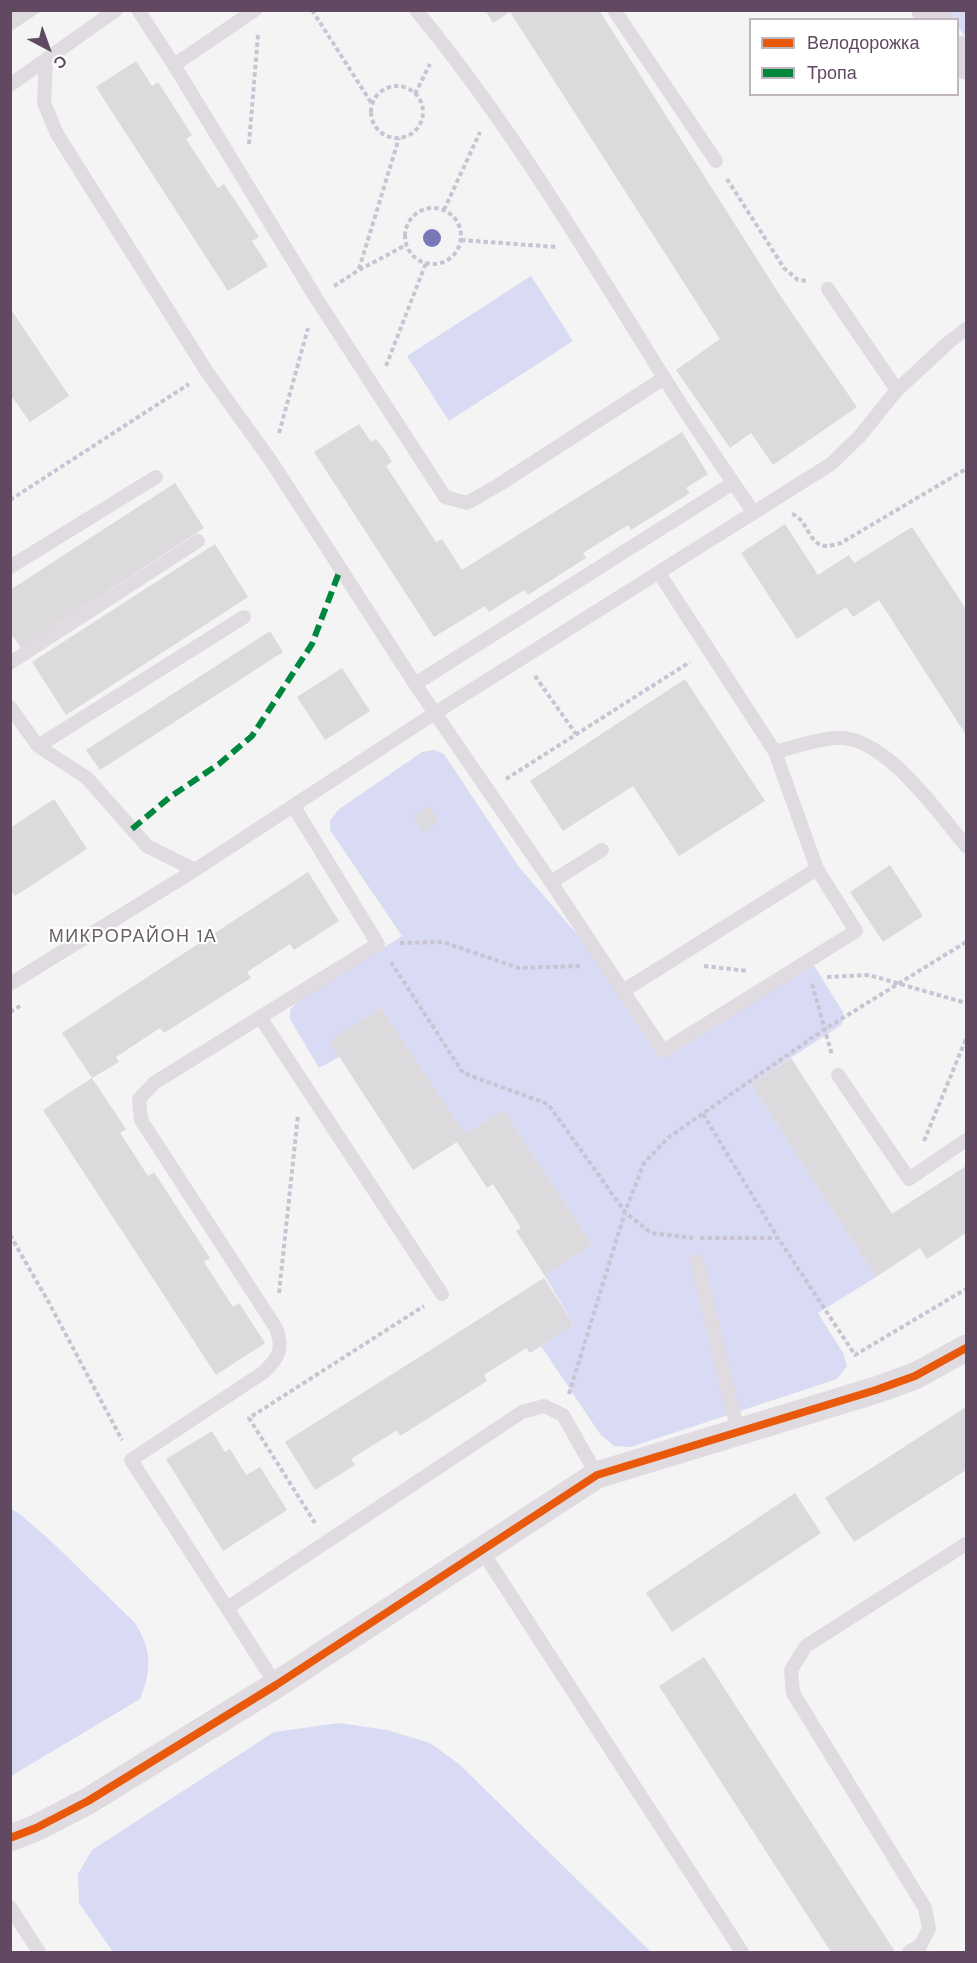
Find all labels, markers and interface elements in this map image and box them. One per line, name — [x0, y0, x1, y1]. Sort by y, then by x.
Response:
north arrow — [18, 18, 78, 78]
legend — [749, 18, 959, 96]
text: Велодорожка — [807, 31, 919, 55]
text: С — [49, 50, 71, 74]
text: Тропа — [807, 61, 857, 85]
district label: МИКРОРАЙОН 1А — [49, 926, 217, 948]

